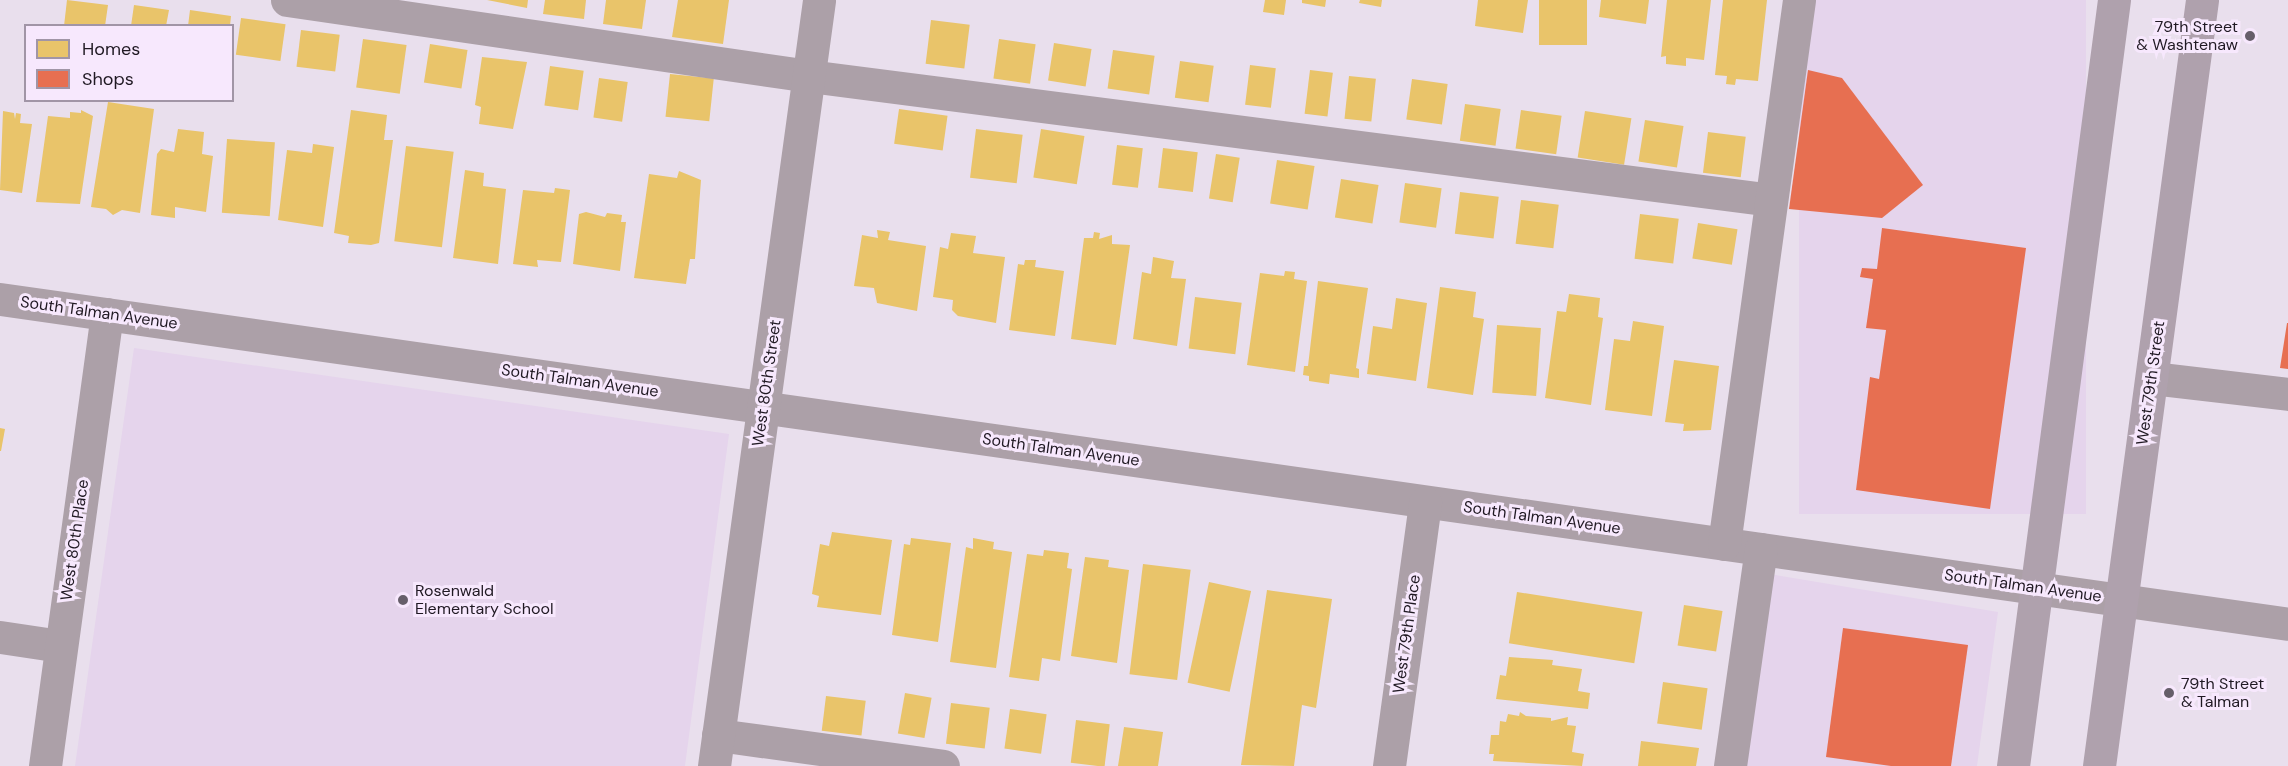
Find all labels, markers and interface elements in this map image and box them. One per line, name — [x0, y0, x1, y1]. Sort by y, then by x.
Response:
place label: 79th Street & Washtenaw — [2136, 17, 2238, 55]
legend — [24, 24, 234, 102]
marker: 79th Street & Washtenaw — [2243, 29, 2257, 43]
text: Homes — [82, 37, 140, 61]
text: Shops — [82, 67, 134, 91]
street label: South Talman Avenue — [19, 292, 179, 334]
street label: West 80th Street — [749, 318, 785, 448]
street label: West 79th Street — [2133, 320, 2169, 446]
street label: South Talman Avenue — [500, 360, 660, 402]
street label: South Talman Avenue — [981, 429, 1141, 471]
street label: West 80th Place — [57, 478, 93, 602]
street label: South Talman Avenue — [1462, 497, 1622, 539]
street label: South Talman Avenue — [1943, 565, 2103, 607]
street label: West 79th Place — [1389, 573, 1425, 695]
place label: Rosenwald Elementary School — [415, 581, 553, 619]
marker: Rosenwald Elementary School — [396, 593, 410, 607]
place label: 79th Street & Talman — [2181, 674, 2264, 712]
marker: 79th Street & Talman — [2162, 686, 2176, 700]

